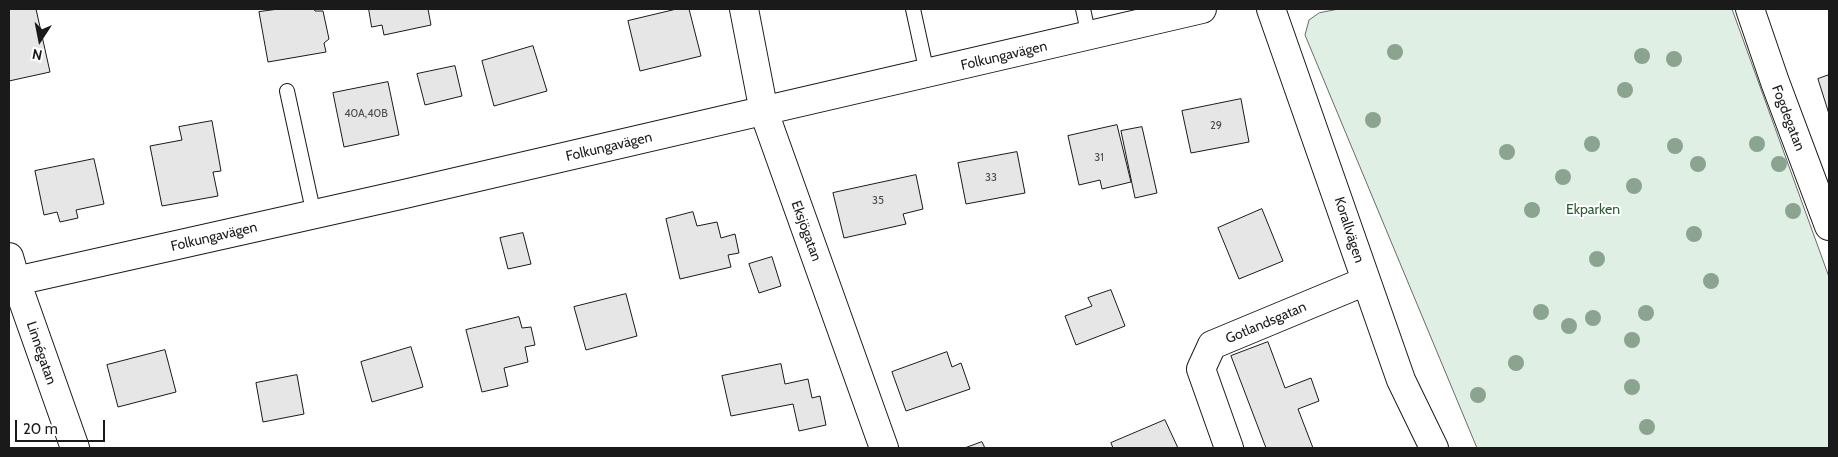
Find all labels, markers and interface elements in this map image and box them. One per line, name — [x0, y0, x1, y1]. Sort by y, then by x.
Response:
north arrow — [15, 15, 65, 65]
street label: Folkungavägen — [959, 38, 1049, 74]
text: N — [31, 45, 44, 65]
street label: Fogdegatan — [1768, 83, 1808, 153]
house number: 40A,40B — [344, 107, 388, 121]
house number: 29 — [1210, 119, 1222, 133]
street label: Folkungavägen — [564, 129, 654, 165]
house number: 31 — [1094, 151, 1104, 165]
house number: 33 — [985, 171, 997, 185]
house number: 35 — [872, 194, 884, 208]
street label: Korallvägen — [1330, 195, 1368, 265]
street label: Eksjögatan — [787, 198, 825, 264]
park label: Ekparken — [1566, 202, 1620, 218]
street label: Folkungavägen — [169, 219, 259, 255]
street label: Gotlandsgatan — [1223, 298, 1309, 348]
street label: Linnégatan — [22, 319, 60, 387]
scale bar — [18, 410, 108, 442]
text: 20 m — [23, 420, 58, 438]

